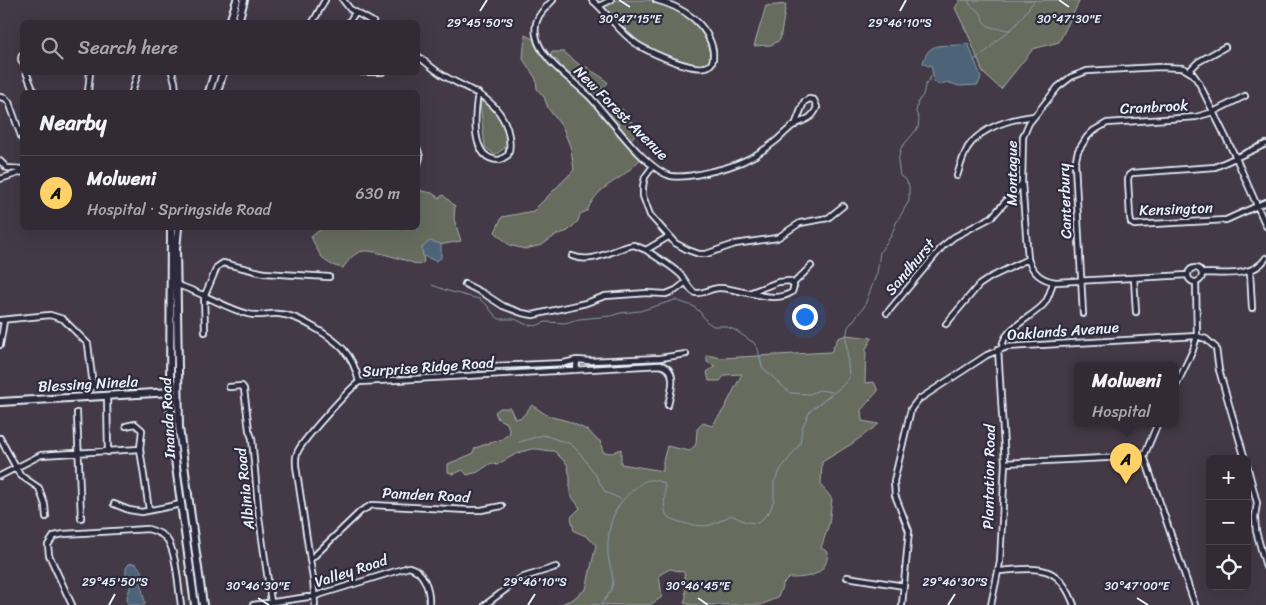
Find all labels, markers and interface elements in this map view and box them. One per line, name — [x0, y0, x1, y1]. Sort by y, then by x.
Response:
text: 30°47'15"E — [599, 8, 662, 30]
text: 30°47'30"E — [1037, 8, 1102, 30]
text: 29°45'50"S — [447, 12, 514, 34]
text: 29°46'10"S — [868, 12, 932, 34]
search box — [20, 20, 420, 75]
text: Search here — [78, 31, 178, 64]
icon: search — [38, 34, 66, 62]
street label: New Forest Avenue — [567, 59, 675, 167]
street label: Cranbrook — [1119, 92, 1189, 122]
text: Nearby — [40, 104, 106, 142]
street label: Montague — [999, 140, 1025, 206]
text: Molweni — [87, 162, 156, 195]
street label: Canterbury — [1051, 163, 1079, 239]
text: A — [51, 179, 61, 208]
text: 630 m — [356, 179, 400, 208]
text: Hospital · Springside Road — [87, 195, 271, 224]
street label: Kensington — [1139, 195, 1213, 223]
street label: Sandhurst — [878, 232, 942, 301]
your location — [792, 304, 818, 330]
street label: Oaklands Avenue — [1006, 314, 1120, 348]
street label: Surprise Ridge Road — [361, 349, 496, 385]
popup — [1074, 362, 1179, 427]
text: Molweni — [1092, 364, 1161, 397]
street label: Blessing Ninela — [37, 368, 139, 400]
street label: Inanda Road — [153, 376, 183, 460]
text: Hospital — [1092, 397, 1151, 426]
street label: Plantation Road — [975, 423, 1003, 530]
pin: A — [1110, 443, 1142, 484]
street label: Albinia Road — [228, 446, 262, 532]
map controls — [1206, 455, 1251, 590]
button: + — [1206, 455, 1251, 500]
street label: Pamden Road — [381, 480, 472, 510]
button: − — [1206, 500, 1251, 545]
button: locate — [1206, 545, 1251, 590]
street label: Valley Road — [311, 547, 392, 595]
text: 29°45'50"S — [82, 571, 149, 593]
text: 29°46'10"S — [503, 571, 567, 593]
text: 29°46'30"S — [923, 571, 988, 593]
text: 30°46'30"E — [226, 575, 291, 597]
text: 30°46'45"E — [666, 575, 732, 597]
text: 30°47'00"E — [1105, 575, 1171, 597]

